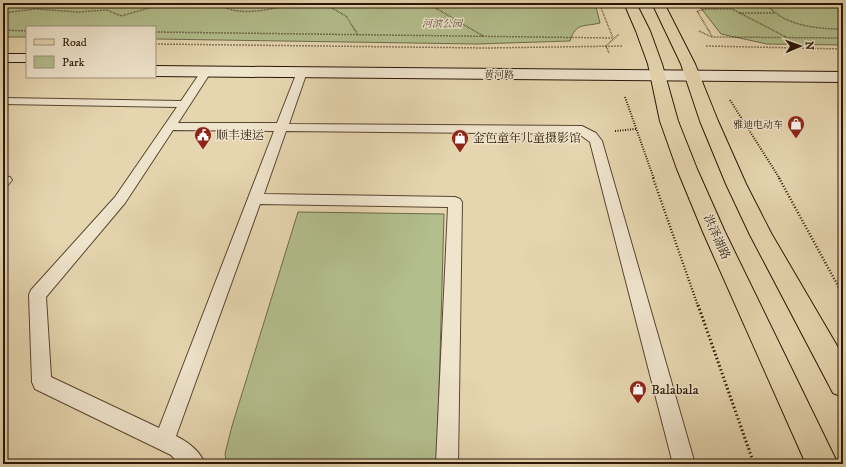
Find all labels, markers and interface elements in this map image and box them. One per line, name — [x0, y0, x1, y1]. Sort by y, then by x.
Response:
park label: 河滨公园 — [422, 18, 464, 30]
legend — [26, 26, 156, 78]
north arrow — [780, 26, 820, 66]
text: Road — [62, 35, 87, 50]
text: N — [802, 41, 816, 50]
text: Park — [62, 55, 84, 70]
street label: 黄河路 — [484, 69, 514, 81]
shop icon: 雅迪电动车 — [786, 114, 806, 139]
place label: 雅迪电动车 — [733, 119, 783, 131]
public building icon: 顺丰速运 — [193, 125, 213, 150]
place label: 顺丰速运 — [216, 128, 264, 143]
shop icon: 金色童年儿童摄影馆 — [450, 128, 470, 153]
place label: 金色童年儿童摄影馆 — [473, 131, 581, 146]
street label: 洪泽湖路 — [700, 212, 733, 262]
shop icon: Balabala — [628, 379, 648, 404]
place label: Balabala — [651, 381, 699, 399]

